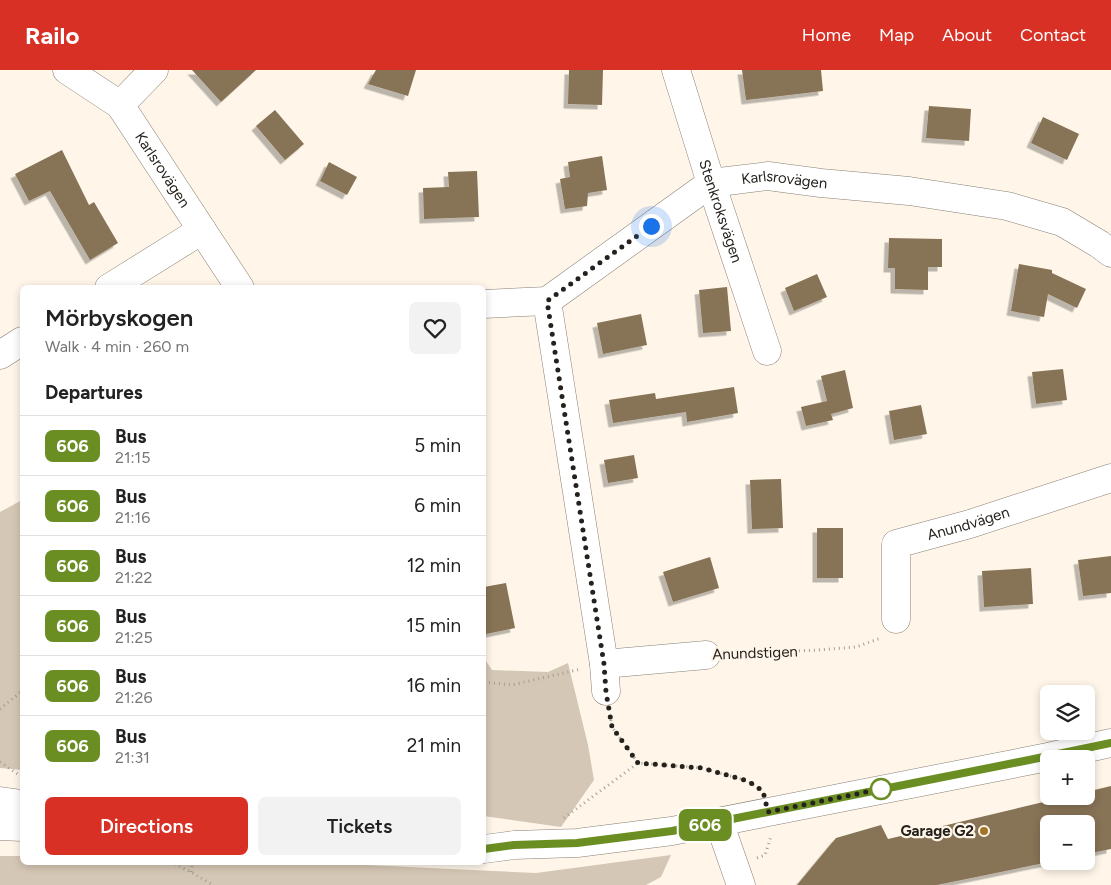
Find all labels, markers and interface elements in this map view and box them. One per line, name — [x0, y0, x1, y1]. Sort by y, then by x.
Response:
text: Railo — [25, 21, 79, 50]
text: Home — [802, 24, 851, 46]
text: Map — [879, 24, 914, 46]
text: About — [942, 24, 992, 46]
text: Contact — [1020, 24, 1086, 46]
street label: Karlsrovägen — [131, 129, 194, 211]
street label: Stenkroksvägen — [695, 157, 746, 265]
street label: Karlsrovägen — [740, 167, 828, 193]
your location — [639, 214, 664, 239]
button: heart — [409, 302, 461, 354]
text: Mörbyskogen — [45, 303, 193, 332]
text: Walk · 4 min · 260 m — [45, 337, 189, 356]
text: Departures — [45, 381, 143, 404]
text: Bus — [115, 425, 146, 448]
text: 5 min — [414, 434, 461, 457]
text: 606 — [56, 435, 89, 457]
text: 21:15 — [115, 448, 150, 467]
text: Bus — [115, 485, 146, 508]
text: 6 min — [414, 494, 461, 517]
text: 606 — [56, 495, 89, 517]
street label: Anundvägen — [925, 503, 1012, 544]
text: 21:16 — [115, 508, 150, 527]
text: Bus — [115, 545, 146, 568]
text: 12 min — [407, 554, 461, 577]
text: 606 — [56, 555, 89, 577]
text: 21:22 — [115, 568, 153, 587]
text: Bus — [115, 605, 146, 628]
text: 15 min — [406, 614, 461, 637]
text: 606 — [56, 615, 89, 637]
text: 21:25 — [115, 628, 153, 647]
street label: Anundstigen — [712, 643, 798, 663]
text: Bus — [115, 665, 146, 688]
text: 16 min — [407, 674, 461, 697]
text: 606 — [56, 675, 89, 697]
map controls — [1040, 685, 1095, 870]
button: layers — [1040, 685, 1095, 740]
text: 21:26 — [115, 688, 153, 707]
text: Bus — [115, 725, 146, 748]
text: 21 min — [407, 734, 461, 757]
text: 606 — [56, 735, 89, 757]
text: 21:31 — [115, 748, 150, 767]
button: + — [1040, 750, 1095, 805]
unlabelled marker — [870, 778, 892, 800]
button: Directions — [45, 797, 248, 855]
button: Tickets — [258, 797, 461, 855]
line badge: 606 — [676, 809, 734, 841]
text: 606 — [689, 814, 721, 836]
button: − — [1040, 815, 1095, 870]
place label: Garage G2 — [900, 822, 974, 840]
marker: Garage G2 — [978, 825, 990, 837]

